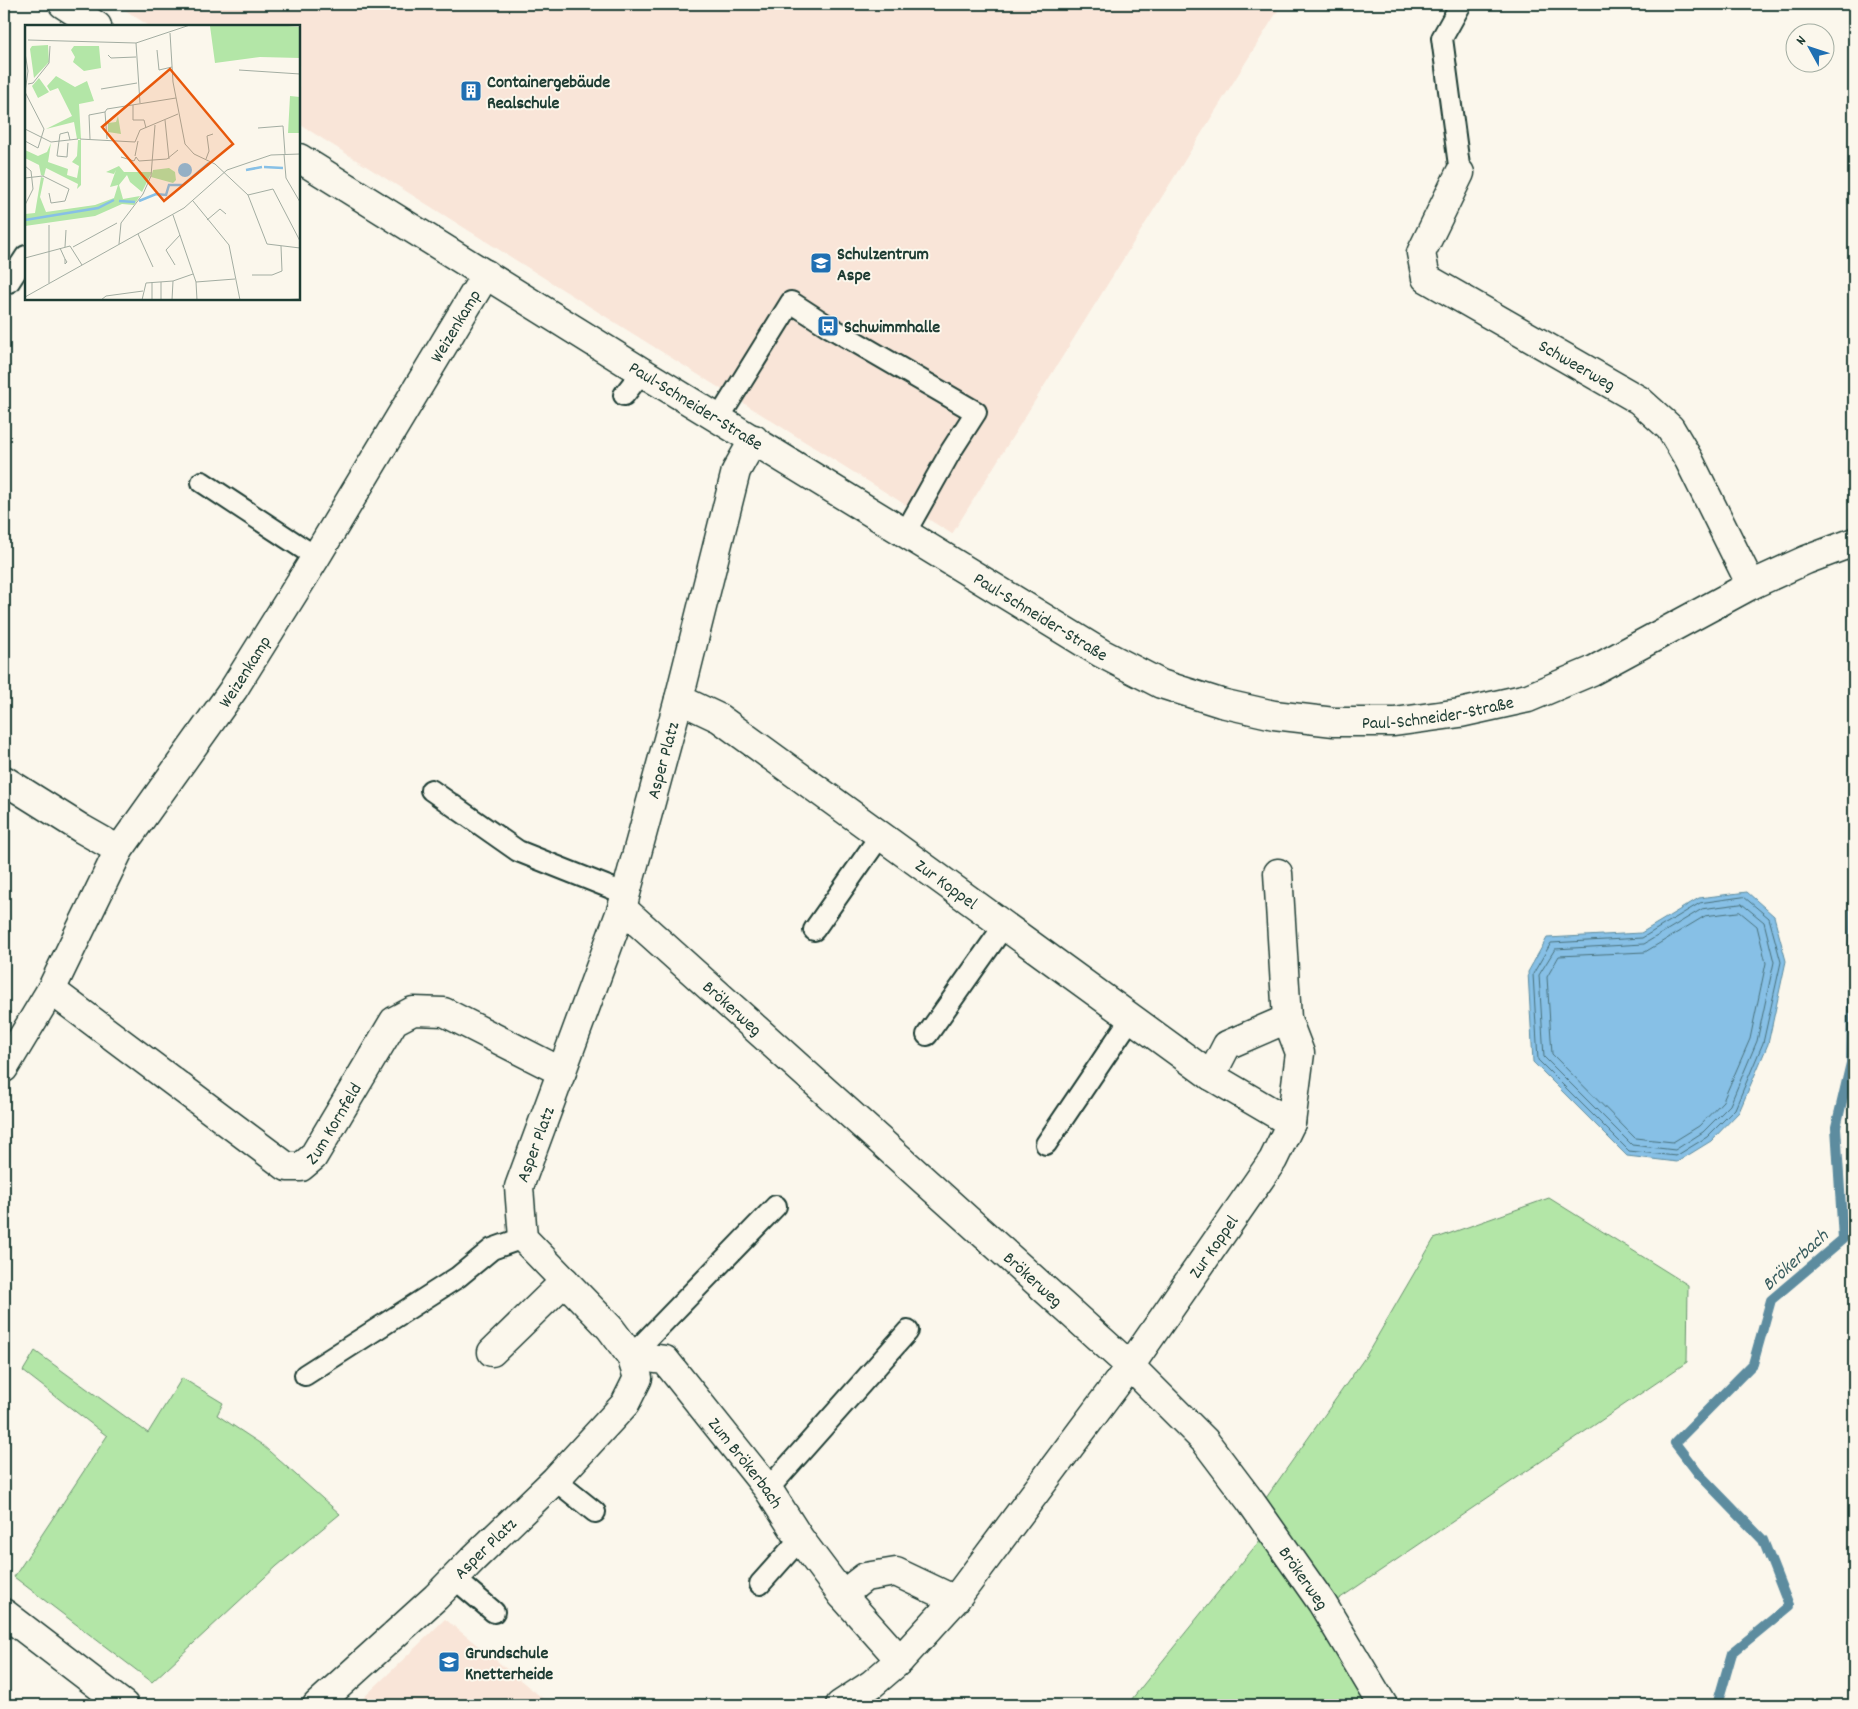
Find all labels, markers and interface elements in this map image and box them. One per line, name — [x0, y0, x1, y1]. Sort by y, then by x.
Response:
north arrow — [1786, 22, 1836, 72]
inset map — [25, 25, 300, 300]
text: N — [1792, 32, 1812, 50]
place label: Containergebäude Realschule — [487, 71, 610, 117]
building icon: Containergebäude Realschule — [459, 79, 483, 103]
place label: Schulzentrum Aspe — [837, 243, 929, 289]
school or university icon: Schulzentrum Aspe — [809, 251, 833, 275]
street label: Weizenkamp — [426, 286, 489, 368]
bus stop icon: Schwimmhalle — [816, 314, 840, 338]
place label: Schwimmhalle — [844, 316, 940, 341]
street label: Schweerweg — [1533, 335, 1619, 399]
street label: Paul-Schneider-Straße — [623, 357, 767, 458]
street label: Paul-Schneider-Straße — [968, 568, 1111, 669]
street label: Weizenkamp — [214, 632, 279, 714]
street label: Paul-Schneider-Straße — [1362, 692, 1516, 737]
street label: Asper Platz — [642, 719, 687, 802]
street label: Zur Koppel — [909, 855, 982, 917]
street label: Brökerweg — [696, 976, 766, 1043]
street label: Zum Kornfeld — [302, 1079, 369, 1172]
street label: Asper Platz — [512, 1104, 563, 1186]
street label: Zur Koppel — [1184, 1211, 1246, 1284]
water label: Brökerbach — [1757, 1224, 1837, 1299]
street label: Brökerweg — [996, 1247, 1067, 1315]
street label: Zum Brökerbach — [701, 1413, 787, 1514]
street label: Asper Platz — [450, 1513, 524, 1586]
street label: Brökerweg — [1271, 1542, 1333, 1615]
place label: Grundschule Knetterheide — [465, 1642, 553, 1688]
school or university icon: Grundschule Knetterheide — [437, 1650, 461, 1674]

